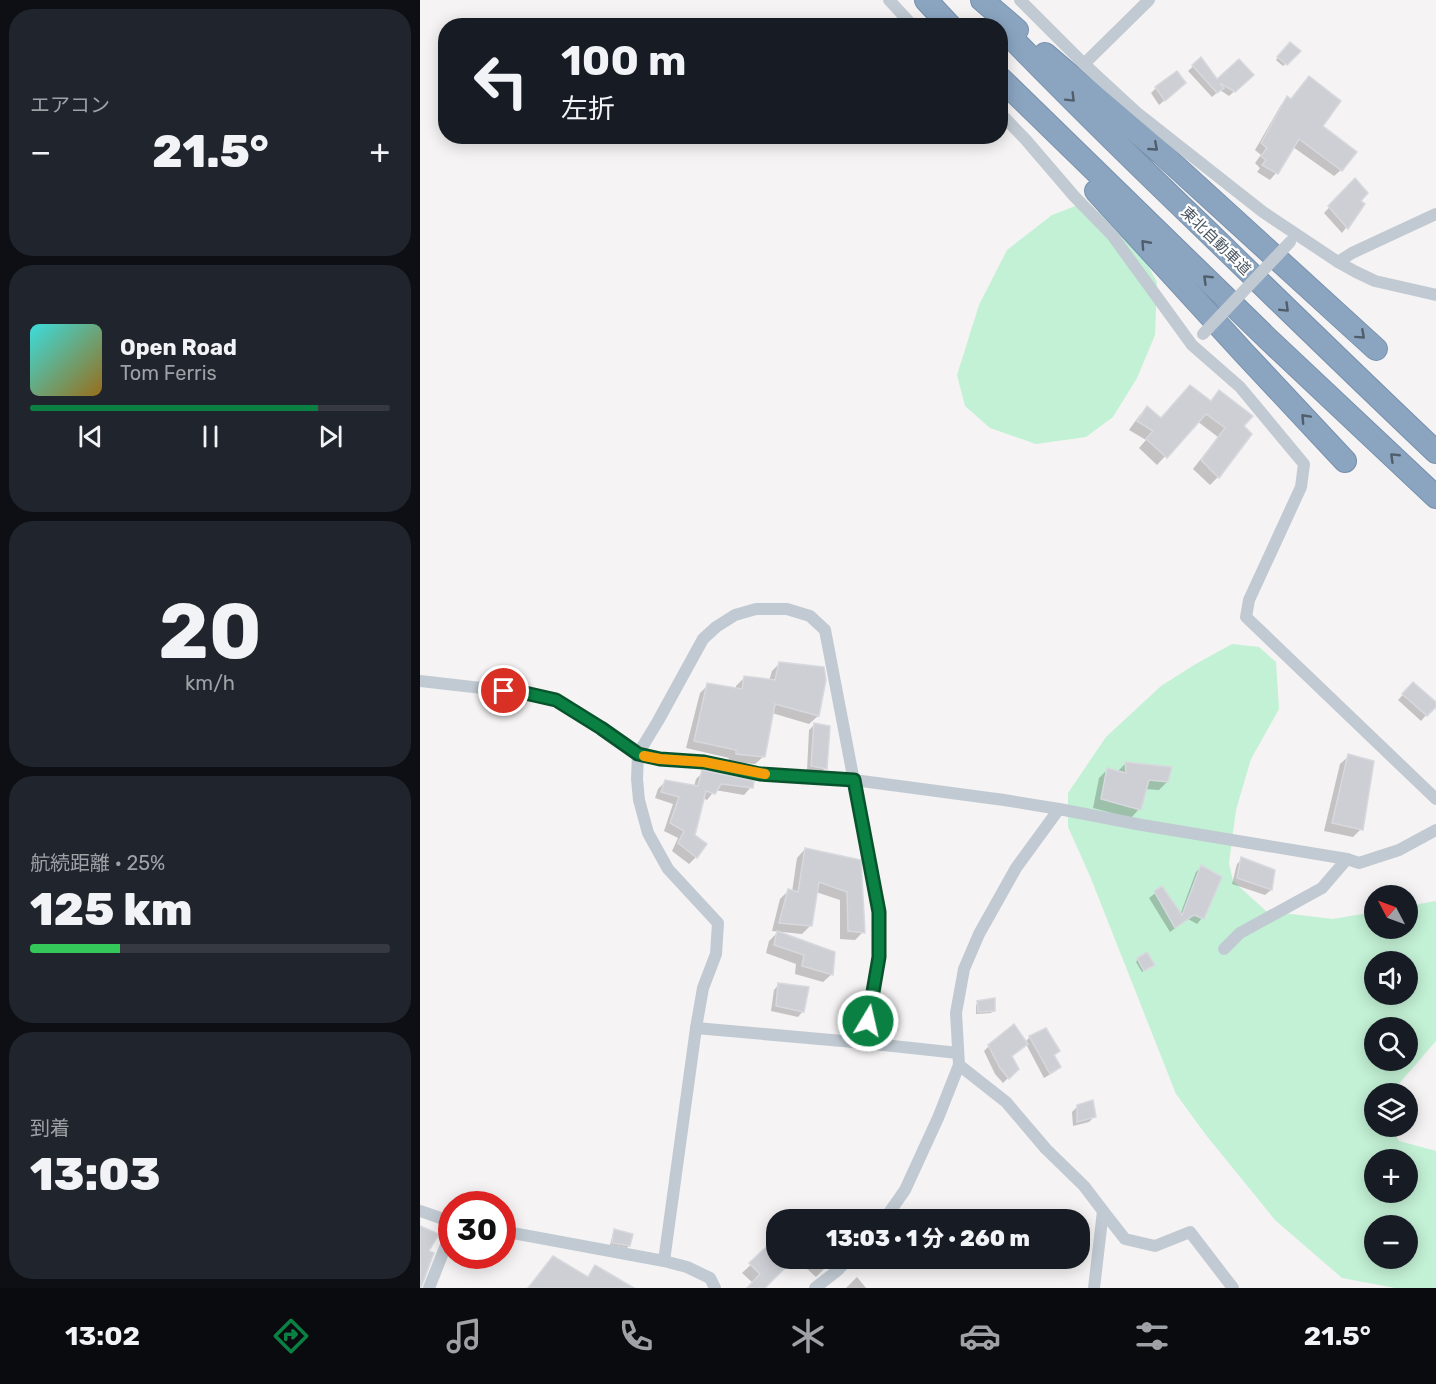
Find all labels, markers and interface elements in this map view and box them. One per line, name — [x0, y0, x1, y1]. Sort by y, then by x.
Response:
text: 100 m — [561, 36, 686, 86]
icon: left — [462, 42, 540, 120]
one-way arrow — [1064, 91, 1074, 102]
text: エアコン — [30, 93, 110, 117]
text: 左折 — [561, 93, 615, 125]
text: 21.5° — [152, 125, 269, 178]
text: − — [30, 132, 51, 171]
text: + — [369, 132, 390, 171]
one-way arrow — [1147, 140, 1158, 151]
street label: 東北自動車道 — [1177, 203, 1255, 279]
one-way arrow — [1141, 240, 1152, 251]
one-way arrow — [1203, 275, 1213, 286]
one-way arrow — [1278, 300, 1289, 311]
one-way arrow — [1354, 328, 1364, 339]
text: Open Road — [120, 334, 237, 361]
text: Tom Ferris — [120, 361, 217, 385]
one-way arrow — [1301, 414, 1312, 425]
icon: previous — [74, 420, 107, 453]
icon: pause — [194, 420, 227, 453]
icon: next — [314, 420, 347, 453]
one-way arrow — [1390, 453, 1400, 464]
text: 20 — [158, 585, 262, 678]
pin — [478, 665, 529, 716]
text: km/h — [185, 671, 235, 695]
icon: arrive — [487, 674, 520, 707]
text: 航続距離 · 25% — [30, 851, 165, 875]
text: 125 km — [30, 883, 193, 936]
north arrow — [1364, 885, 1418, 939]
map controls — [1364, 885, 1418, 1269]
button: sound — [1364, 951, 1418, 1005]
position arrow — [836, 989, 900, 1053]
button: search — [1364, 1017, 1418, 1071]
button: layers — [1364, 1083, 1418, 1137]
text: 到着 — [30, 1116, 70, 1140]
text: 13:03 — [30, 1148, 161, 1201]
button: + — [1364, 1149, 1418, 1203]
speed limit sign: 30 — [438, 1191, 516, 1269]
button: − — [1364, 1215, 1418, 1269]
text: 13:03 · 1 分 · 260 m — [826, 1225, 1030, 1252]
icon: directions — [270, 1315, 312, 1357]
icon: music — [443, 1315, 485, 1357]
icon: phone — [615, 1315, 657, 1357]
icon: climate — [787, 1315, 829, 1357]
icon: car — [959, 1315, 1001, 1357]
icon: filters — [1131, 1315, 1173, 1357]
text: 13:02 — [65, 1320, 140, 1352]
text: 21.5° — [1304, 1320, 1371, 1352]

